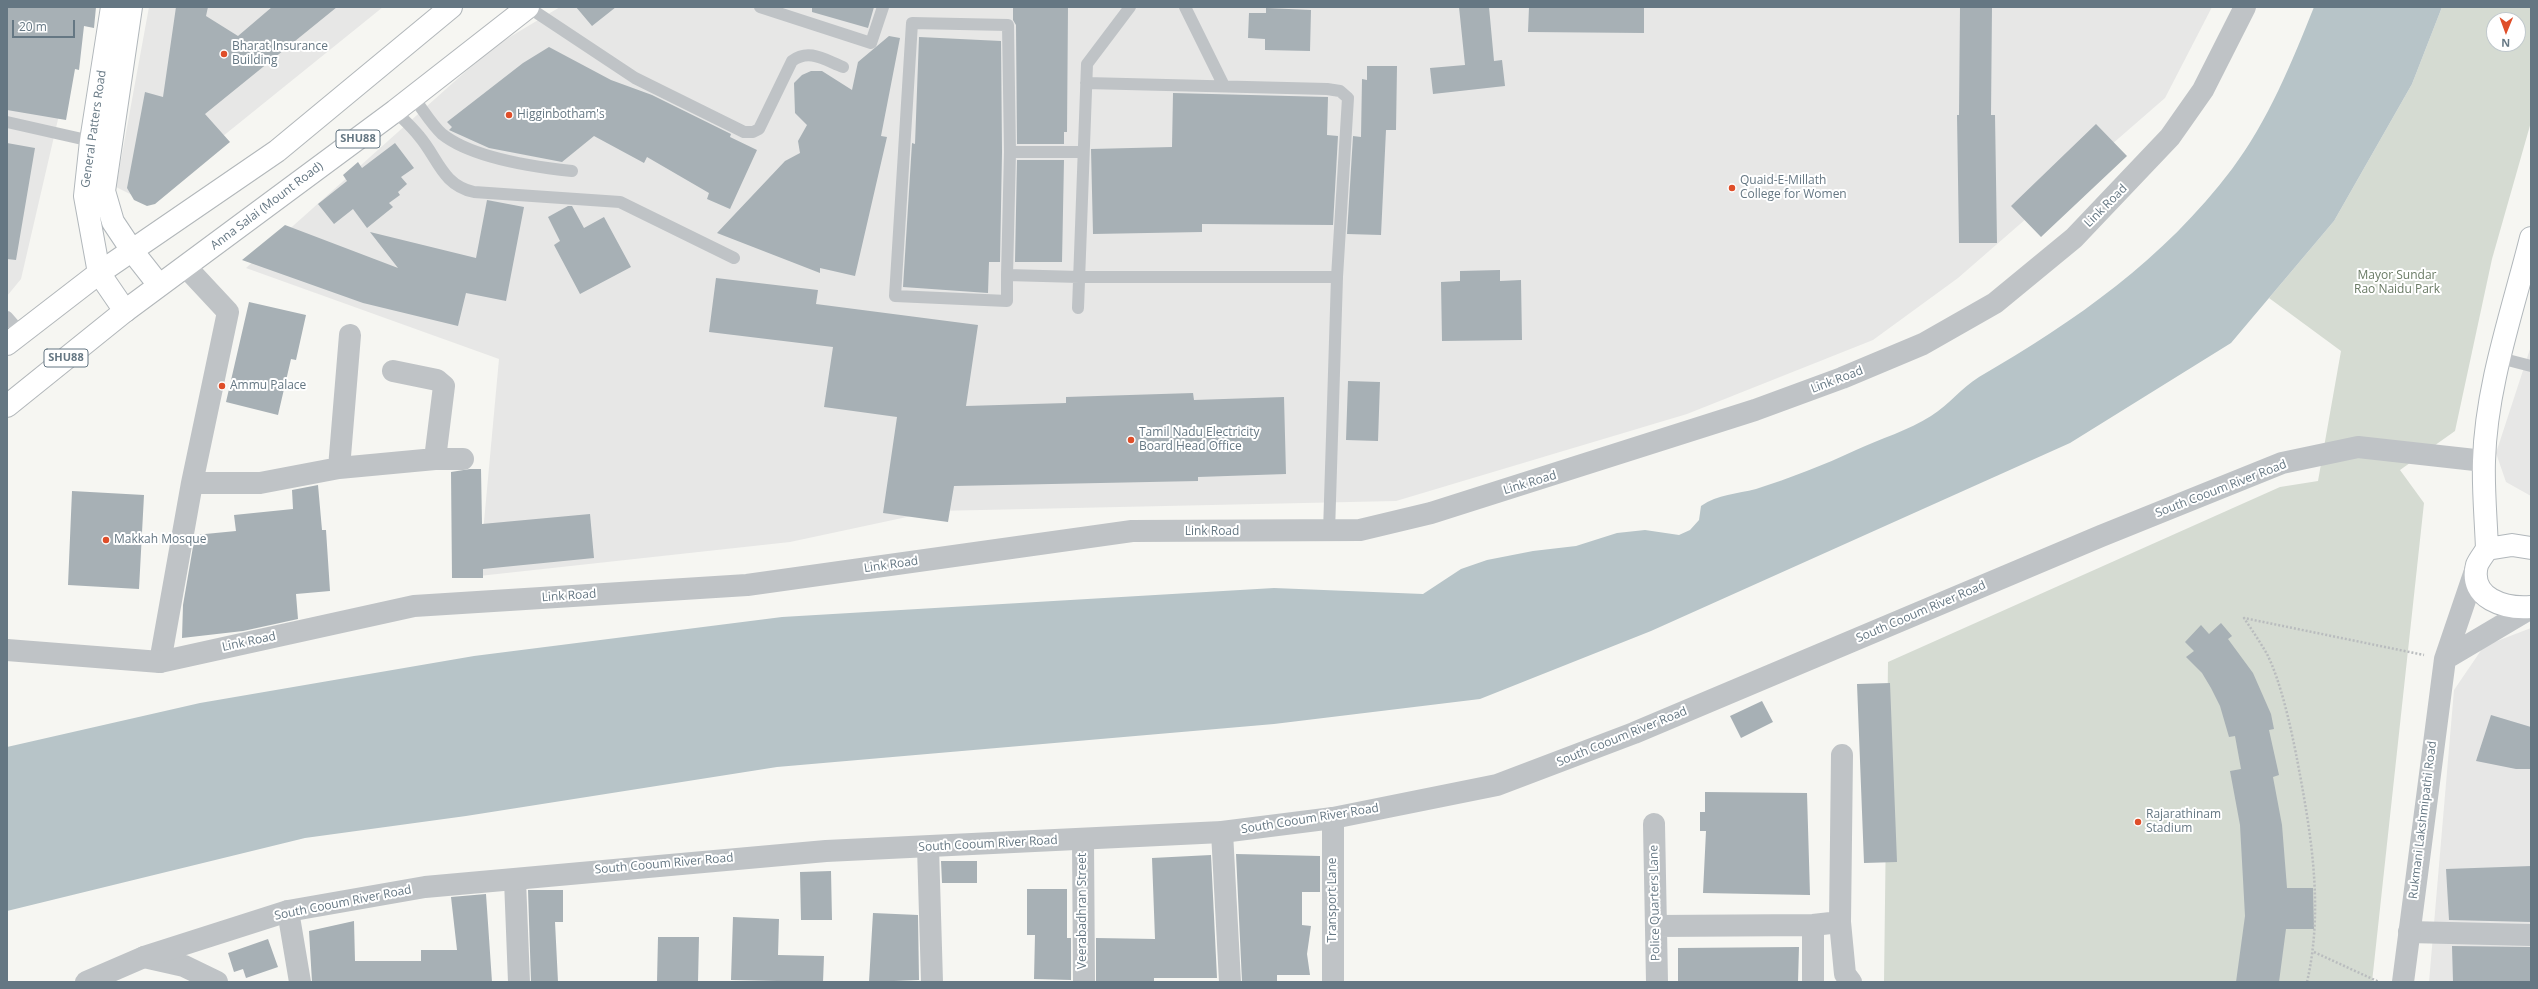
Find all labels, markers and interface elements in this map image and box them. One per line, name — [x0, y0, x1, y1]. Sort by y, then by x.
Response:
scale bar — [14, 12, 77, 38]
north arrow — [2486, 12, 2526, 52]
text: 20 m — [19, 18, 47, 35]
text: N — [2501, 36, 2510, 51]
place label: Bharat Insurance Building — [232, 40, 328, 68]
marker: Bharat Insurance Building — [219, 49, 229, 59]
street label: General Patters Road — [79, 69, 109, 189]
place label: Higginbotham's — [517, 108, 605, 122]
marker: Higginbotham's — [504, 110, 514, 120]
road number: SHU88 — [336, 130, 380, 148]
street label: Anna Salai (Mount Road) — [208, 159, 326, 253]
place label: Quaid-E-Millath College for Women — [1740, 174, 1847, 202]
street label: Link Road — [2082, 182, 2130, 230]
marker: Quaid-E-Millath College for Women — [1727, 183, 1737, 193]
park label: Mayor Sundar Rao Naidu Park — [2354, 269, 2440, 297]
road number: SHU88 — [44, 349, 88, 367]
street label: Link Road — [1809, 363, 1865, 397]
place label: Ammu Palace — [230, 379, 306, 393]
marker: Ammu Palace — [217, 381, 227, 391]
place label: Tamil Nadu Electricity Board Head Office — [1139, 426, 1260, 454]
marker: Tamil Nadu Electricity Board Head Office — [1126, 435, 1136, 445]
street label: South Cooum River Road — [2153, 457, 2289, 521]
street label: Link Road — [1502, 468, 1558, 498]
street label: Link Road — [1185, 525, 1239, 539]
place label: Makkah Mosque — [114, 533, 206, 547]
marker: Makkah Mosque — [101, 535, 111, 545]
street label: Link Road — [863, 554, 919, 576]
street label: South Cooum River Road — [1854, 578, 1988, 646]
street label: Link Road — [541, 587, 597, 605]
street label: Link Road — [221, 629, 277, 655]
street label: South Cooum River Road — [1555, 704, 1689, 770]
street label: Rukmani Lakshmipathi Road — [2406, 740, 2440, 900]
street label: South Cooum River Road — [1240, 801, 1380, 837]
place label: Rajarathinam Stadium — [2146, 808, 2221, 836]
marker: Rajarathinam Stadium — [2133, 817, 2143, 827]
street label: South Cooum River Road — [918, 833, 1058, 855]
street label: Police Quarters Lane — [1647, 845, 1663, 961]
street label: South Cooum River Road — [594, 851, 734, 877]
street label: Veerabadhran Street — [1076, 853, 1090, 969]
street label: Transport Lane — [1326, 857, 1340, 943]
street label: South Cooum River Road — [273, 883, 413, 923]

